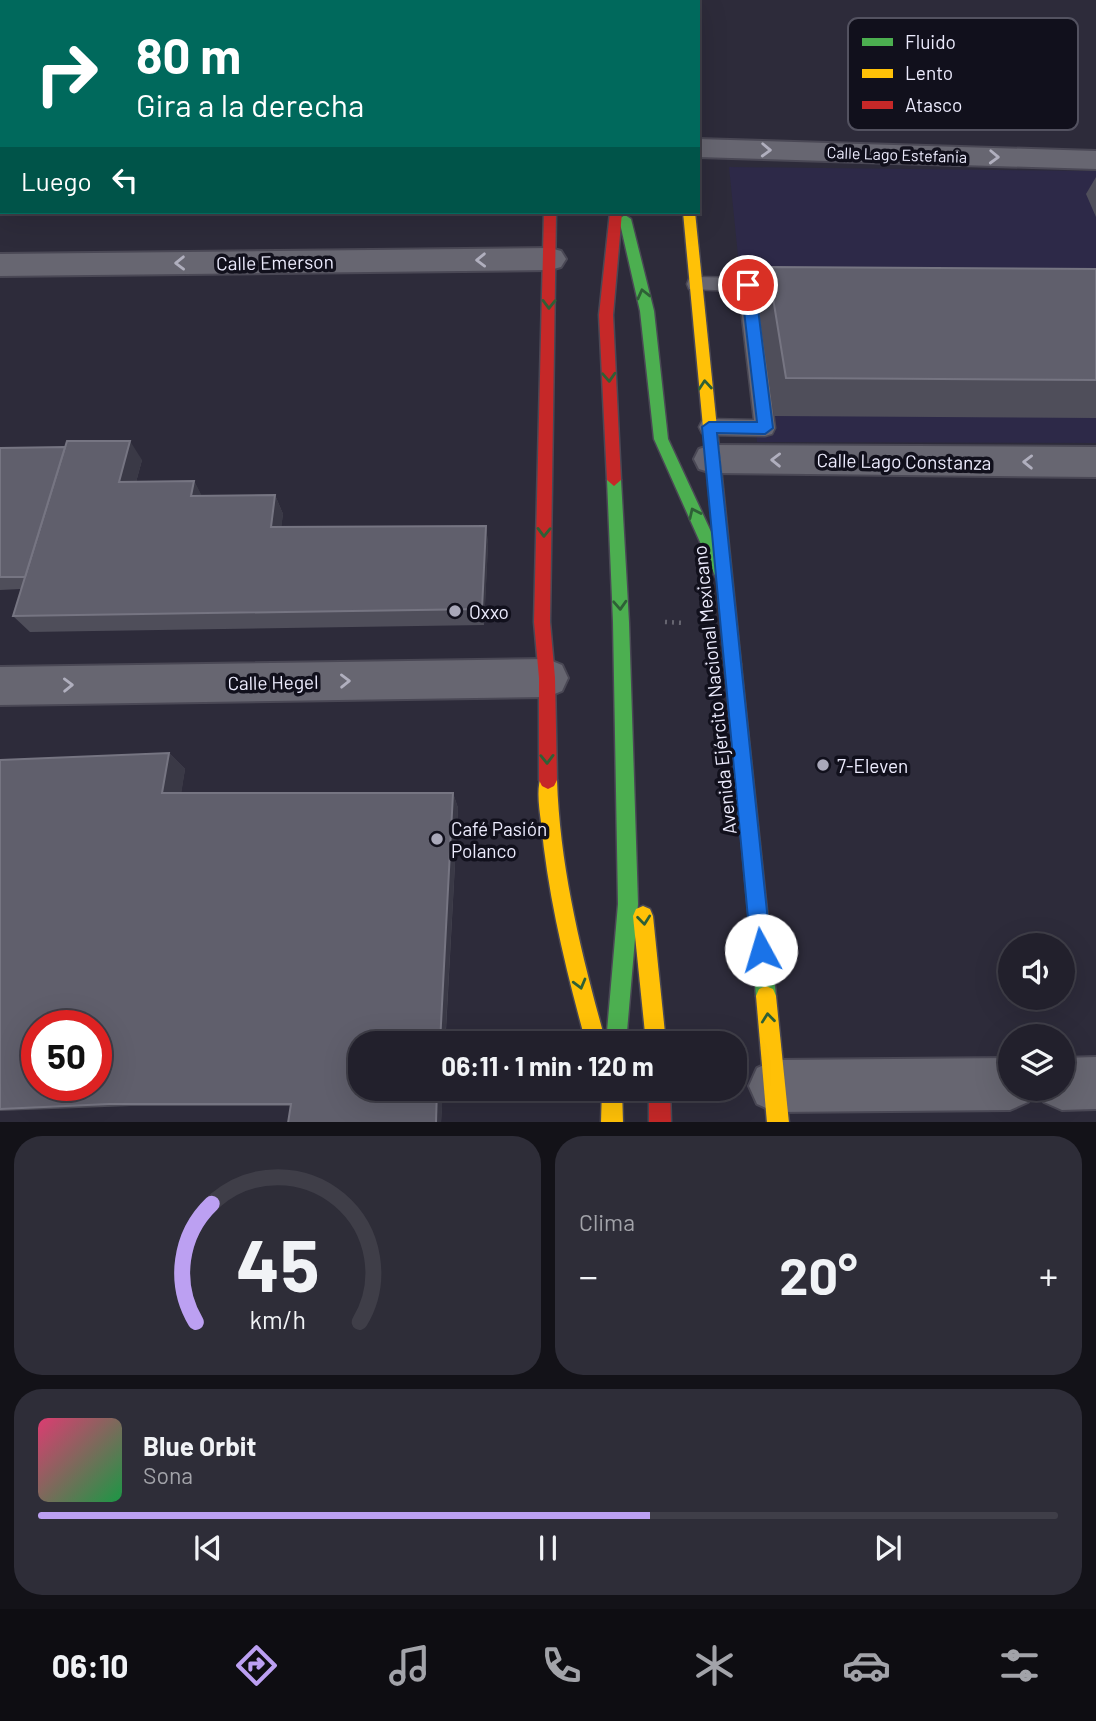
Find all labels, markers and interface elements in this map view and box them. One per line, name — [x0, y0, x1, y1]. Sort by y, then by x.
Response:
legend — [848, 18, 1078, 130]
text: 80 m — [136, 25, 241, 84]
icon: right — [21, 28, 112, 119]
text: Fluido — [905, 30, 956, 53]
text: Lento — [905, 61, 953, 84]
text: Gira a la derecha — [136, 85, 364, 123]
text: Atasco — [905, 93, 962, 116]
one-way arrow — [761, 142, 772, 157]
street label: Calle Lago Estefania — [826, 142, 968, 166]
one-way arrow — [989, 149, 1000, 164]
icon: left — [106, 161, 144, 199]
text: Luego — [21, 165, 92, 196]
street label: Calle Emerson — [216, 249, 334, 275]
one-way arrow — [476, 252, 486, 268]
one-way arrow — [175, 255, 185, 271]
pin — [718, 255, 778, 315]
icon: arrive — [729, 266, 767, 304]
one-way arrow — [637, 288, 651, 300]
one-way arrow — [541, 299, 556, 310]
one-way arrow — [602, 372, 617, 383]
one-way arrow — [698, 379, 713, 391]
street label: Calle Lago Constanza — [816, 448, 992, 474]
one-way arrow — [770, 452, 781, 467]
one-way arrow — [1022, 454, 1033, 470]
one-way arrow — [689, 508, 703, 520]
one-way arrow — [536, 527, 552, 538]
street label: Avenida Ejército Nacional Mexicano — [687, 544, 741, 836]
one-way arrow — [612, 599, 627, 610]
place label: Oxxo — [469, 600, 509, 623]
marker: Oxxo — [447, 603, 463, 619]
street label: Calle Hegel — [227, 670, 319, 694]
one-way arrow — [340, 673, 350, 689]
one-way arrow — [63, 677, 74, 693]
one-way arrow — [540, 754, 555, 765]
place label: 7-Eleven — [837, 754, 908, 777]
marker: 7-Eleven — [815, 757, 831, 773]
place label: Café Pasión Polanco — [451, 817, 547, 862]
marker: Café Pasión Polanco — [429, 831, 445, 847]
position arrow — [724, 913, 798, 987]
one-way arrow — [636, 914, 651, 925]
map controls — [998, 933, 1075, 1101]
button: sound — [998, 933, 1075, 1010]
one-way arrow — [572, 977, 586, 989]
speed limit sign: 50 — [21, 1010, 112, 1101]
one-way arrow — [761, 1012, 776, 1023]
button: layers — [998, 1024, 1075, 1101]
text: 06:11 · 1 min · 120 m — [441, 1050, 654, 1081]
text: Clima — [579, 1208, 635, 1236]
text: 45 — [236, 1219, 319, 1307]
text: 20° — [779, 1243, 858, 1305]
text: − — [579, 1252, 598, 1298]
text: + — [1039, 1252, 1058, 1298]
text: km/h — [249, 1303, 306, 1333]
text: Blue Orbit — [143, 1430, 256, 1461]
text: Sona — [143, 1461, 193, 1489]
icon: previous — [189, 1529, 227, 1567]
icon: pause — [529, 1529, 567, 1567]
icon: next — [869, 1529, 907, 1567]
icon: directions — [232, 1641, 281, 1690]
icon: music — [385, 1641, 434, 1690]
icon: phone — [537, 1641, 586, 1690]
icon: climate — [690, 1641, 739, 1690]
icon: car — [842, 1641, 891, 1690]
icon: filters — [995, 1641, 1044, 1690]
text: 06:10 — [52, 1646, 128, 1684]

